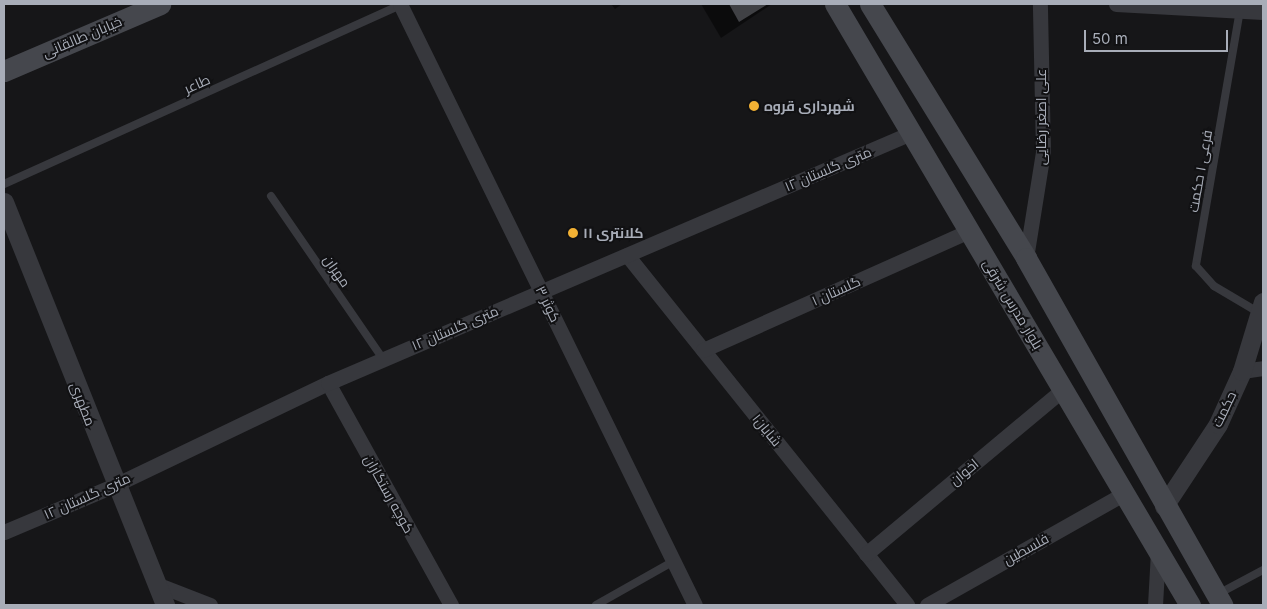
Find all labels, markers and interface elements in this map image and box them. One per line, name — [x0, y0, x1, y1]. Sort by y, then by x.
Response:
street label: خیابان طالقانی — [40, 13, 124, 61]
scale bar — [1087, 20, 1231, 52]
text: 50 m — [1092, 29, 1128, 48]
street label: علی اصغر رضایی — [1033, 69, 1049, 165]
street label: طاعر — [181, 71, 213, 97]
place label: شهرداری قروه — [764, 98, 855, 114]
marker: شهرداری قروه — [748, 100, 760, 112]
street label: فرعی ۱ حکمت — [1184, 128, 1216, 214]
street label: ۱۲ متری گلستان — [782, 143, 874, 195]
place label: کلانتری ۱۱ — [583, 225, 643, 241]
marker: کلانتری ۱۱ — [567, 227, 579, 239]
street label: مهران — [320, 252, 354, 290]
street label: بلوار مدرس شرقی — [979, 256, 1047, 352]
street label: گلستان ۱ — [809, 273, 863, 309]
street label: کوثر ۳ — [532, 283, 564, 325]
street label: ۱۲ متری گلستان — [409, 302, 501, 354]
street label: مطهری — [67, 380, 99, 428]
street label: حکمت — [1208, 388, 1240, 430]
street label: شایان۱ — [749, 410, 785, 450]
street label: کوچه رستگاران — [361, 452, 417, 536]
street label: اخوان — [946, 455, 982, 489]
street label: ۱۲ متری گلستان — [41, 469, 133, 523]
street label: فلسطین — [1000, 530, 1052, 568]

